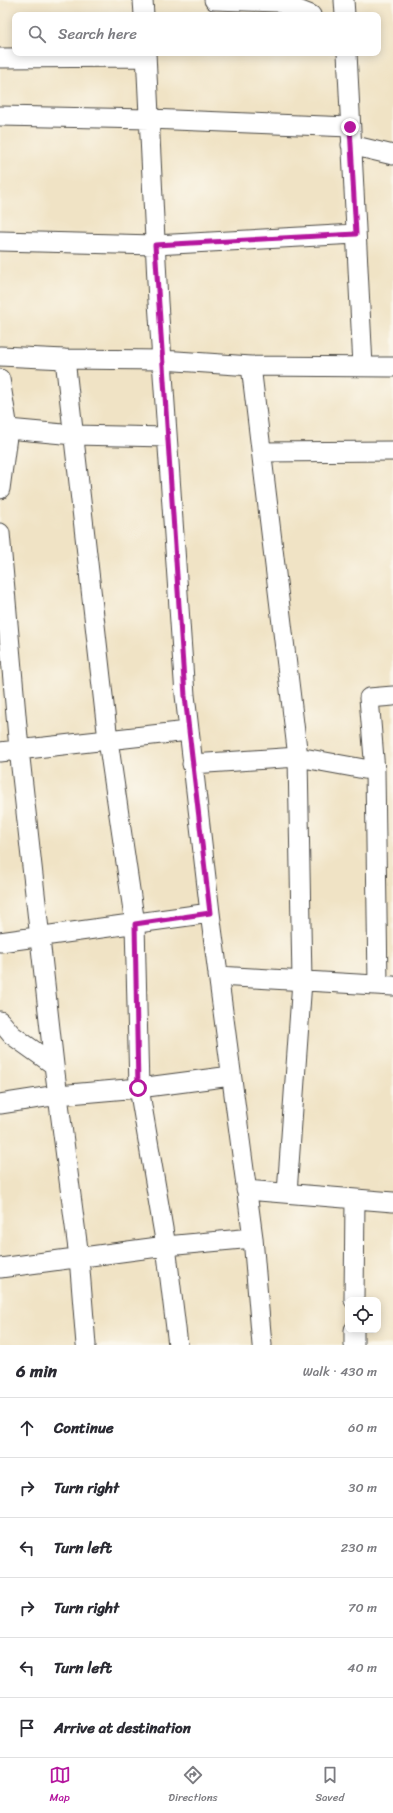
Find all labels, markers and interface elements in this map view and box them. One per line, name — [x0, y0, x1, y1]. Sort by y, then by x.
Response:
search box — [12, 12, 381, 56]
text: Search here — [58, 21, 137, 47]
icon: search — [26, 23, 48, 45]
route end — [341, 118, 359, 136]
route start — [129, 1079, 147, 1097]
map controls — [345, 1297, 381, 1333]
button: locate — [345, 1297, 381, 1333]
text: 6 min — [16, 1356, 57, 1386]
text: Walk · 430 m — [303, 1360, 377, 1383]
text: Continue — [54, 1415, 114, 1441]
text: 60 m — [348, 1416, 377, 1439]
icon: ahead — [16, 1417, 38, 1439]
text: Turn right — [54, 1475, 119, 1501]
text: 30 m — [348, 1476, 377, 1499]
icon: right — [16, 1477, 38, 1499]
text: Turn left — [54, 1535, 112, 1561]
text: 230 m — [341, 1536, 377, 1559]
icon: left — [16, 1537, 38, 1559]
text: Turn right — [54, 1595, 119, 1621]
text: 70 m — [348, 1596, 377, 1619]
icon: right — [16, 1597, 38, 1619]
text: Turn left — [54, 1655, 112, 1681]
text: 40 m — [347, 1656, 377, 1679]
icon: left — [16, 1657, 38, 1679]
text: Arrive at destination — [54, 1715, 191, 1741]
icon: arrive — [16, 1717, 38, 1739]
tab: Map — [49, 1764, 71, 1807]
tab: Directions — [168, 1764, 218, 1807]
tab: Saved — [315, 1764, 344, 1807]

